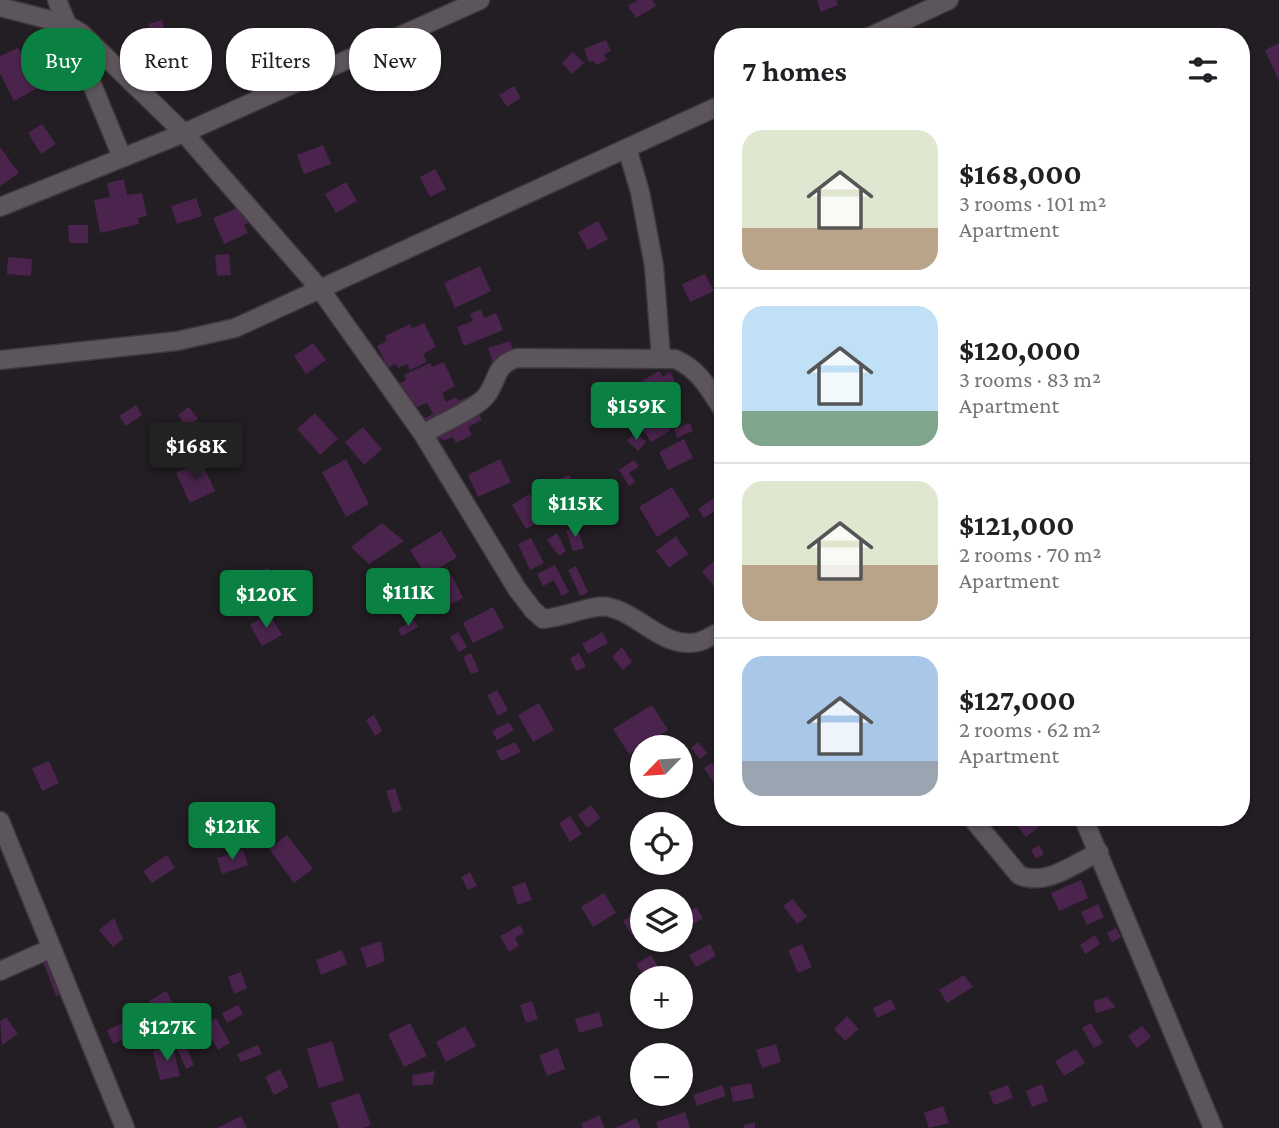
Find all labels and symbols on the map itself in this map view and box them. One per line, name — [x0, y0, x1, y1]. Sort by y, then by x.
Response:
pin: $159K — [587, 382, 685, 442]
pin: $168K — [147, 422, 245, 482]
pin: $115K — [526, 480, 624, 539]
pin: $111K — [359, 568, 457, 628]
pin: $120K — [217, 570, 315, 630]
north arrow — [630, 735, 693, 798]
pin: $121K — [183, 802, 281, 862]
pin: $127K — [118, 1004, 216, 1063]

